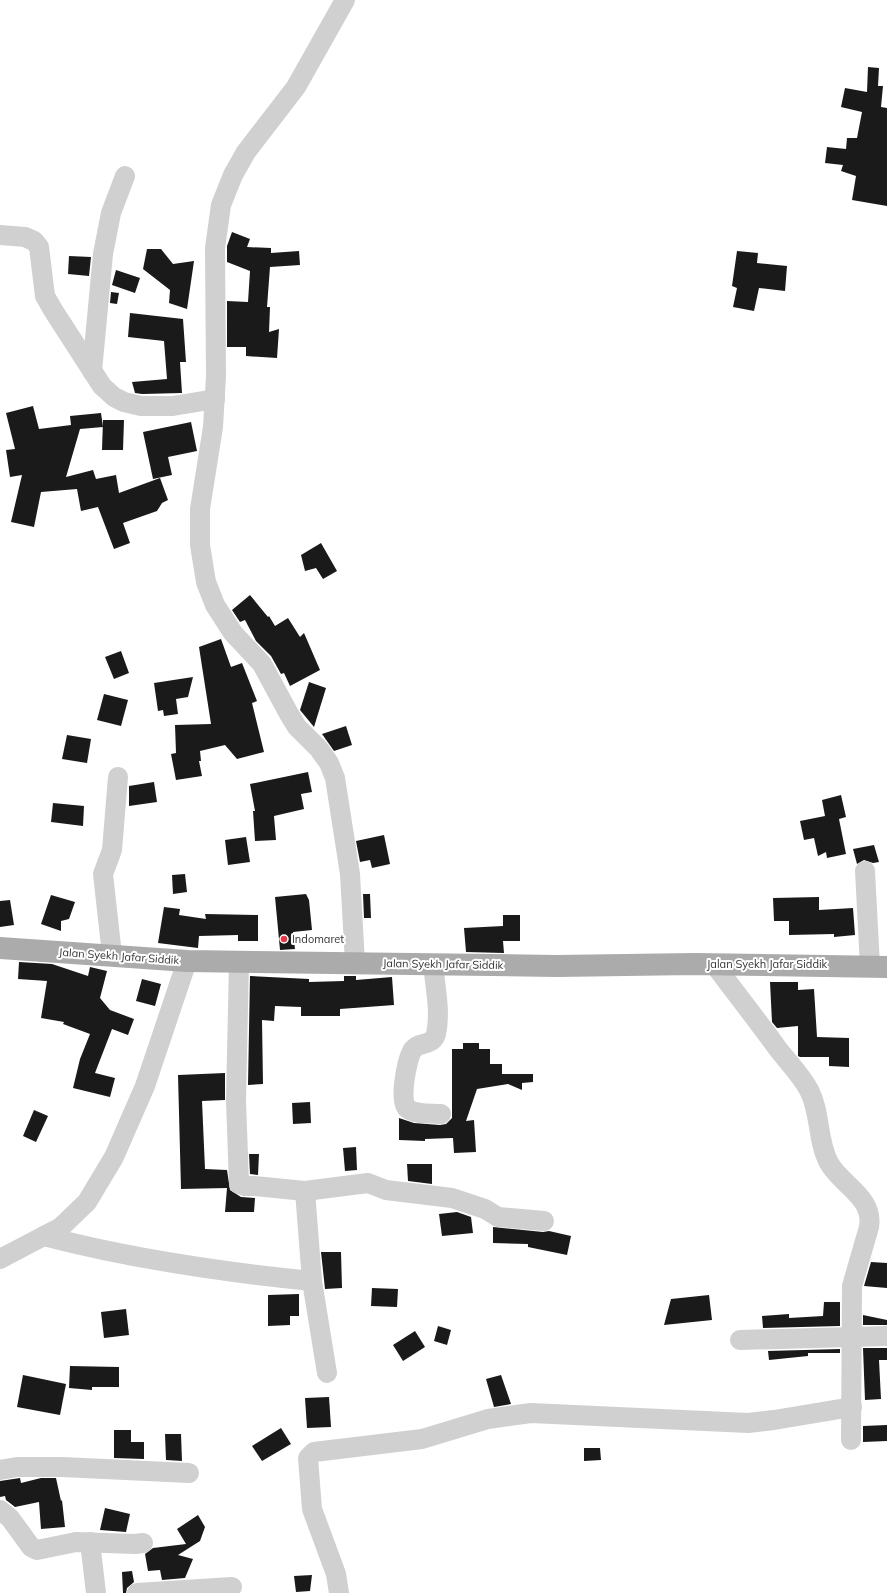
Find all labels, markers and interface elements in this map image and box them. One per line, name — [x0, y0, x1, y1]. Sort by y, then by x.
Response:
place label: Indomaret — [292, 932, 344, 946]
marker: Indomaret — [279, 934, 289, 944]
street label: Jalan Syekh Jafar Siddik — [58, 945, 180, 967]
street label: Jalan Syekh Jafar Siddik — [383, 956, 504, 972]
street label: Jalan Syekh Jafar Siddik — [707, 957, 828, 971]

